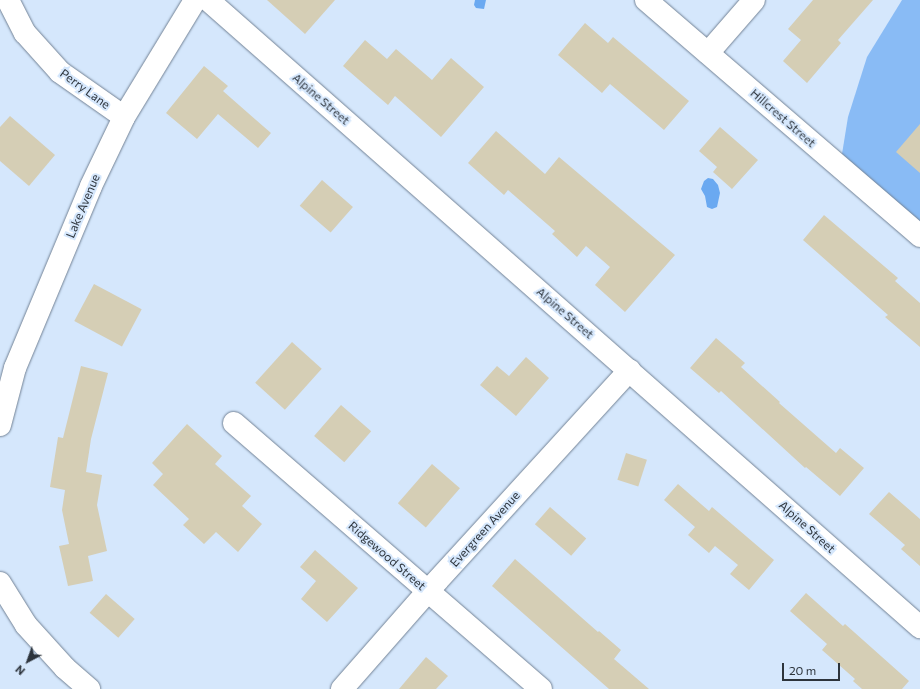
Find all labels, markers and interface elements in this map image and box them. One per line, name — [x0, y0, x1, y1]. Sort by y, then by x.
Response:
street label: Perry Lane — [57, 66, 113, 112]
street label: Alpine Street — [290, 70, 352, 128]
street label: Hillcrest Street — [747, 86, 819, 150]
street label: Lake Avenue — [63, 172, 103, 240]
street label: Alpine Street — [534, 284, 596, 342]
street label: Evergreen Avenue — [447, 488, 523, 570]
street label: Alpine Street — [776, 498, 838, 556]
street label: Ridgewood Street — [345, 519, 429, 593]
north arrow — [8, 641, 48, 681]
scale bar — [784, 655, 842, 681]
text: N — [12, 663, 27, 678]
text: 20 m — [789, 663, 816, 677]

